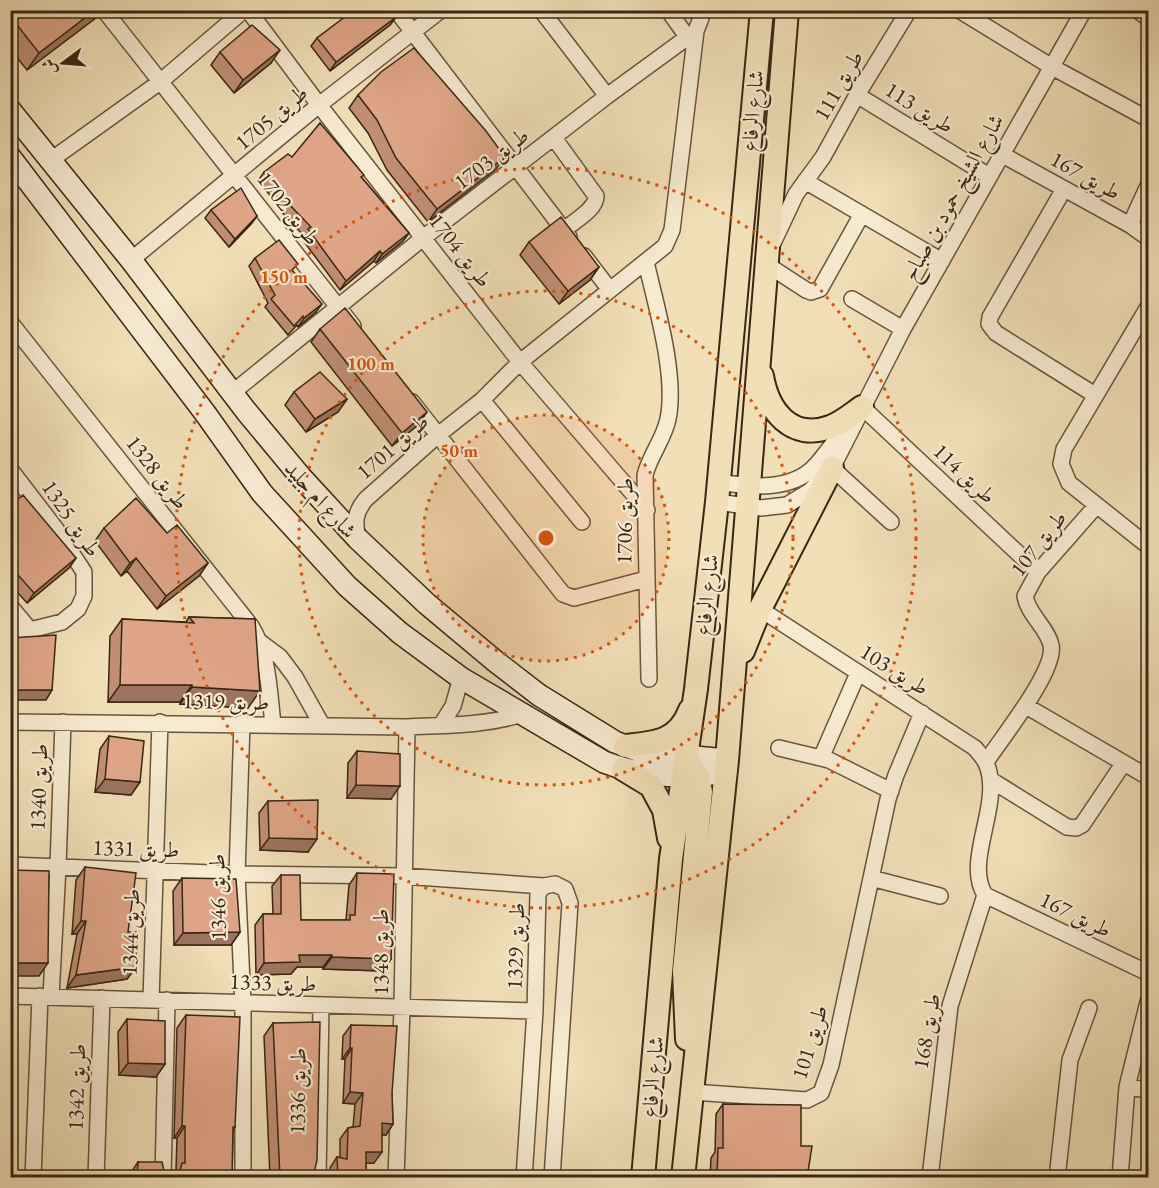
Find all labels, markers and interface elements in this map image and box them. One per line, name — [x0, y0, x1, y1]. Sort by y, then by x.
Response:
north arrow — [33, 33, 93, 93]
street label: طريق 111 — [807, 45, 870, 126]
text: ش — [37, 56, 61, 78]
street label: شارع الرفاع — [734, 69, 774, 153]
street label: طريق 113 — [880, 75, 960, 140]
street label: طريق 1705 — [229, 78, 314, 156]
street label: شارع الشيخ حمود بن صباح — [895, 109, 1015, 288]
street label: طريق 1703 — [448, 121, 535, 196]
street label: طريق 167 — [1045, 144, 1126, 207]
street label: طريق 1702 — [250, 165, 327, 251]
street label: طريق 1704 — [422, 207, 499, 293]
text: 150 m — [260, 265, 308, 288]
text: 100 m — [347, 352, 395, 375]
street label: طريق 1701 — [350, 407, 435, 486]
street label: طريق 1328 — [119, 429, 196, 515]
street label: طريق 114 — [927, 437, 1002, 510]
text: 50 m — [440, 439, 478, 462]
street label: شارع ام جليد — [274, 454, 363, 548]
street label: طريق 1325 — [35, 474, 108, 562]
street label: طريق 1706 — [609, 477, 640, 565]
street label: طريق 107 — [1003, 504, 1073, 582]
centre of rings — [536, 528, 556, 548]
street label: شارع الرفاع — [688, 553, 729, 638]
street label: طريق 103 — [855, 637, 935, 702]
street label: طريق 1319 — [182, 686, 270, 717]
street label: طريق 1340 — [22, 743, 55, 831]
street label: طريق 1331 — [92, 832, 180, 865]
street label: طريق 1346 — [202, 853, 233, 941]
street label: طريق 167 — [1035, 885, 1116, 944]
street label: طريق 1344 — [114, 888, 147, 976]
street label: طريق 1329 — [499, 902, 532, 990]
street label: طريق 1348 — [366, 909, 395, 995]
street label: طريق 1333 — [229, 966, 317, 999]
street label: طريق 168 — [906, 991, 947, 1071]
street label: طريق 101 — [784, 1001, 835, 1083]
street label: شارع الرفاع — [634, 1035, 674, 1119]
street label: طريق 1342 — [60, 1043, 93, 1131]
street label: طريق 1336 — [282, 1047, 313, 1135]

